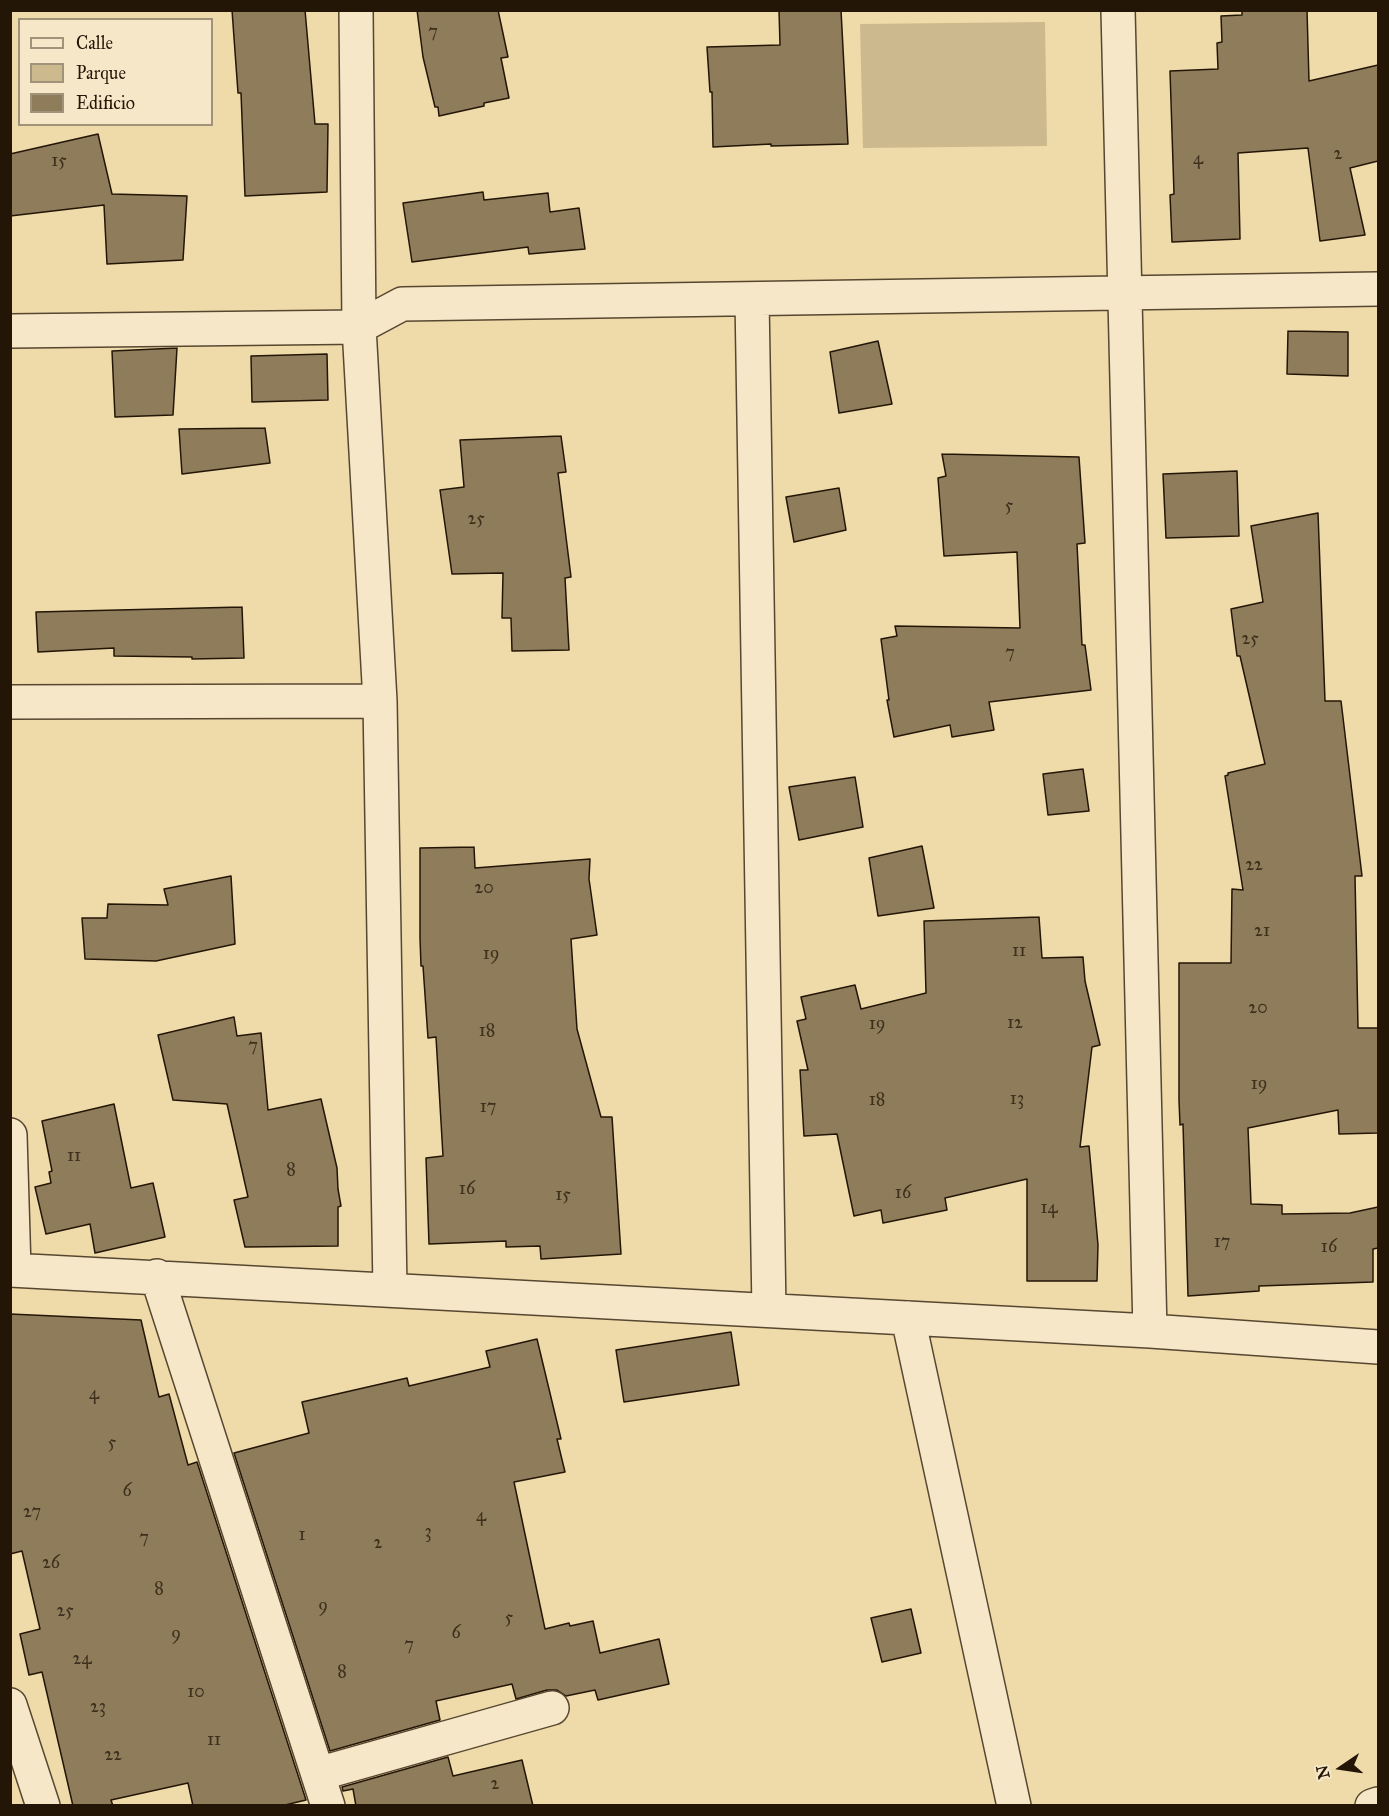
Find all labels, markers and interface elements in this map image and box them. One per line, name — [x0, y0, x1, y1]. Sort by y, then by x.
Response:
legend — [18, 18, 213, 126]
house number: 7 — [428, 22, 438, 44]
text: Calle — [76, 32, 113, 54]
text: Parque — [76, 62, 126, 84]
text: Edificio — [76, 92, 135, 114]
house number: 2 — [1334, 144, 1342, 166]
house number: 4 — [1193, 149, 1203, 171]
house number: 15 — [51, 151, 67, 173]
house number: 5 — [1005, 496, 1013, 518]
house number: 25 — [467, 509, 485, 531]
house number: 25 — [1241, 629, 1259, 651]
house number: 7 — [1005, 643, 1015, 665]
house number: 22 — [1245, 855, 1263, 877]
house number: 20 — [474, 878, 494, 900]
house number: 21 — [1254, 921, 1270, 943]
house number: 11 — [1012, 941, 1026, 963]
house number: 19 — [483, 944, 499, 966]
house number: 20 — [1248, 998, 1268, 1020]
house number: 12 — [1007, 1013, 1023, 1035]
house number: 19 — [869, 1014, 885, 1036]
house number: 18 — [479, 1021, 495, 1043]
house number: 7 — [248, 1036, 258, 1058]
house number: 19 — [1251, 1074, 1267, 1096]
house number: 13 — [1010, 1089, 1024, 1111]
house number: 18 — [869, 1090, 885, 1112]
house number: 17 — [480, 1097, 496, 1119]
house number: 11 — [67, 1146, 81, 1168]
house number: 8 — [286, 1160, 296, 1182]
house number: 16 — [459, 1179, 475, 1201]
house number: 16 — [895, 1183, 911, 1205]
house number: 15 — [555, 1185, 571, 1207]
house number: 14 — [1040, 1198, 1058, 1220]
house number: 17 — [1214, 1232, 1230, 1254]
house number: 16 — [1321, 1237, 1337, 1259]
house number: 4 — [89, 1384, 99, 1406]
house number: 5 — [108, 1433, 116, 1455]
house number: 6 — [122, 1481, 132, 1503]
house number: 27 — [23, 1502, 41, 1524]
house number: 4 — [476, 1506, 486, 1528]
house number: 3 — [424, 1522, 432, 1544]
house number: 1 — [298, 1525, 306, 1547]
house number: 7 — [139, 1528, 149, 1550]
house number: 2 — [374, 1533, 382, 1555]
house number: 26 — [42, 1553, 60, 1575]
house number: 8 — [154, 1579, 164, 1601]
house number: 9 — [318, 1596, 328, 1618]
house number: 25 — [56, 1601, 74, 1623]
house number: 5 — [505, 1608, 513, 1630]
house number: 6 — [451, 1623, 461, 1645]
house number: 9 — [171, 1624, 181, 1646]
house number: 7 — [404, 1635, 414, 1657]
house number: 24 — [73, 1649, 91, 1671]
house number: 8 — [337, 1662, 347, 1684]
house number: 10 — [187, 1682, 205, 1704]
house number: 23 — [90, 1697, 106, 1719]
house number: 11 — [207, 1730, 221, 1752]
north arrow — [1311, 1738, 1371, 1798]
house number: 22 — [104, 1745, 122, 1767]
text: N — [1312, 1763, 1334, 1781]
house number: 2 — [491, 1774, 499, 1796]

